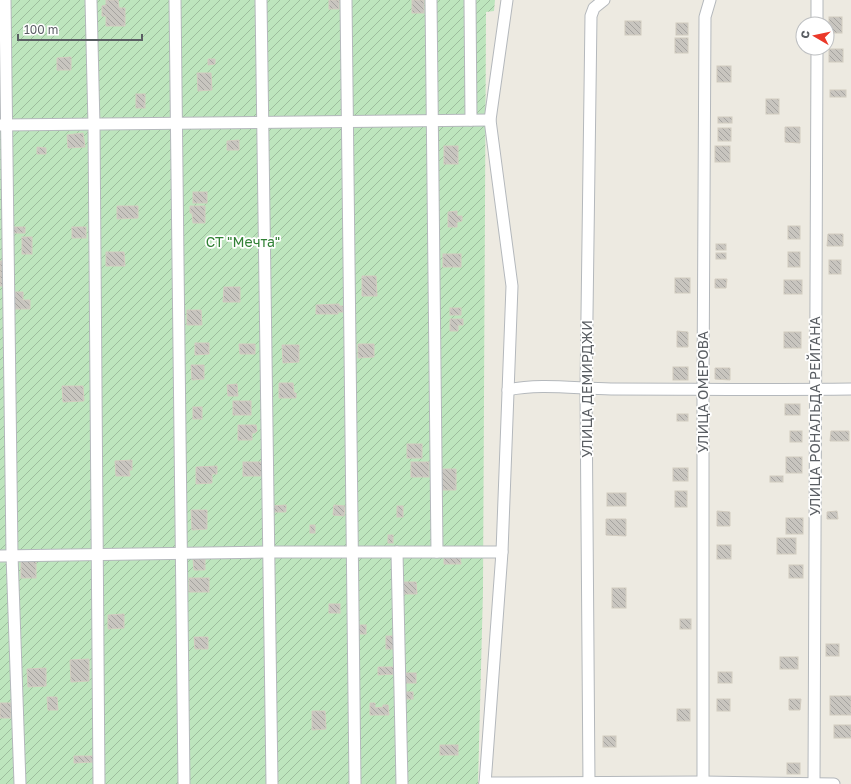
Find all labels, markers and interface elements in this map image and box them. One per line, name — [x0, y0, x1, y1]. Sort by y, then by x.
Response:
scale bar — [18, 16, 142, 42]
north arrow — [795, 16, 835, 56]
text: 100 m — [24, 22, 58, 37]
text: С — [798, 29, 812, 39]
park label: СТ "Мечта" — [206, 233, 280, 250]
street label: УЛИЦА РОНАЛЬДА РЕЙГАНА — [806, 315, 823, 516]
street label: УЛИЦА ДЕМИРДЖИ — [578, 320, 595, 458]
street label: УЛИЦА ОМЕРОВА — [694, 330, 711, 453]

